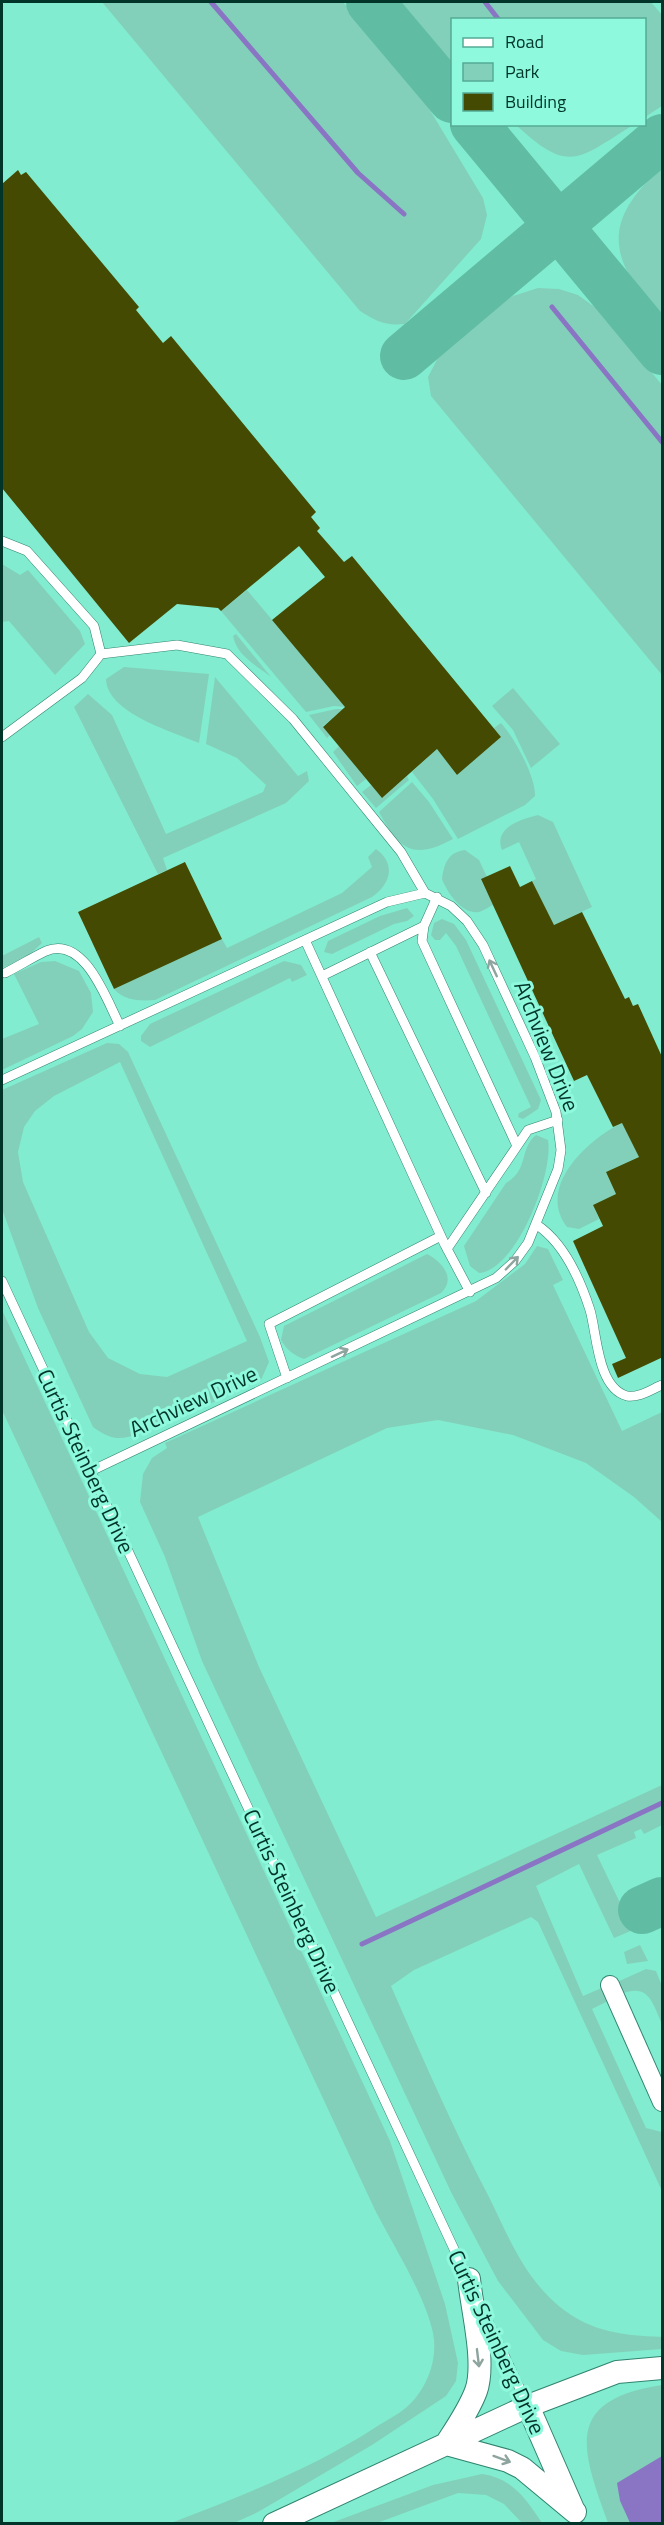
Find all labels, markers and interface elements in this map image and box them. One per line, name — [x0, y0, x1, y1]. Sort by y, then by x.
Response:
legend — [451, 18, 646, 126]
text: Road — [505, 28, 544, 55]
text: Park — [505, 58, 540, 85]
text: Building — [505, 88, 566, 115]
one-way arrow — [487, 959, 499, 977]
street label: Archview Drive — [505, 976, 589, 1116]
one-way arrow — [504, 1256, 519, 1270]
one-way arrow — [330, 1347, 348, 1359]
street label: Archview Drive — [123, 1356, 263, 1446]
street label: Curtis Steinberg Drive — [28, 1363, 144, 1559]
street label: Curtis Steinberg Drive — [234, 1803, 350, 1999]
street label: Curtis Steinberg Drive — [439, 2244, 555, 2440]
one-way arrow — [473, 2348, 484, 2368]
one-way arrow — [492, 2454, 511, 2465]

